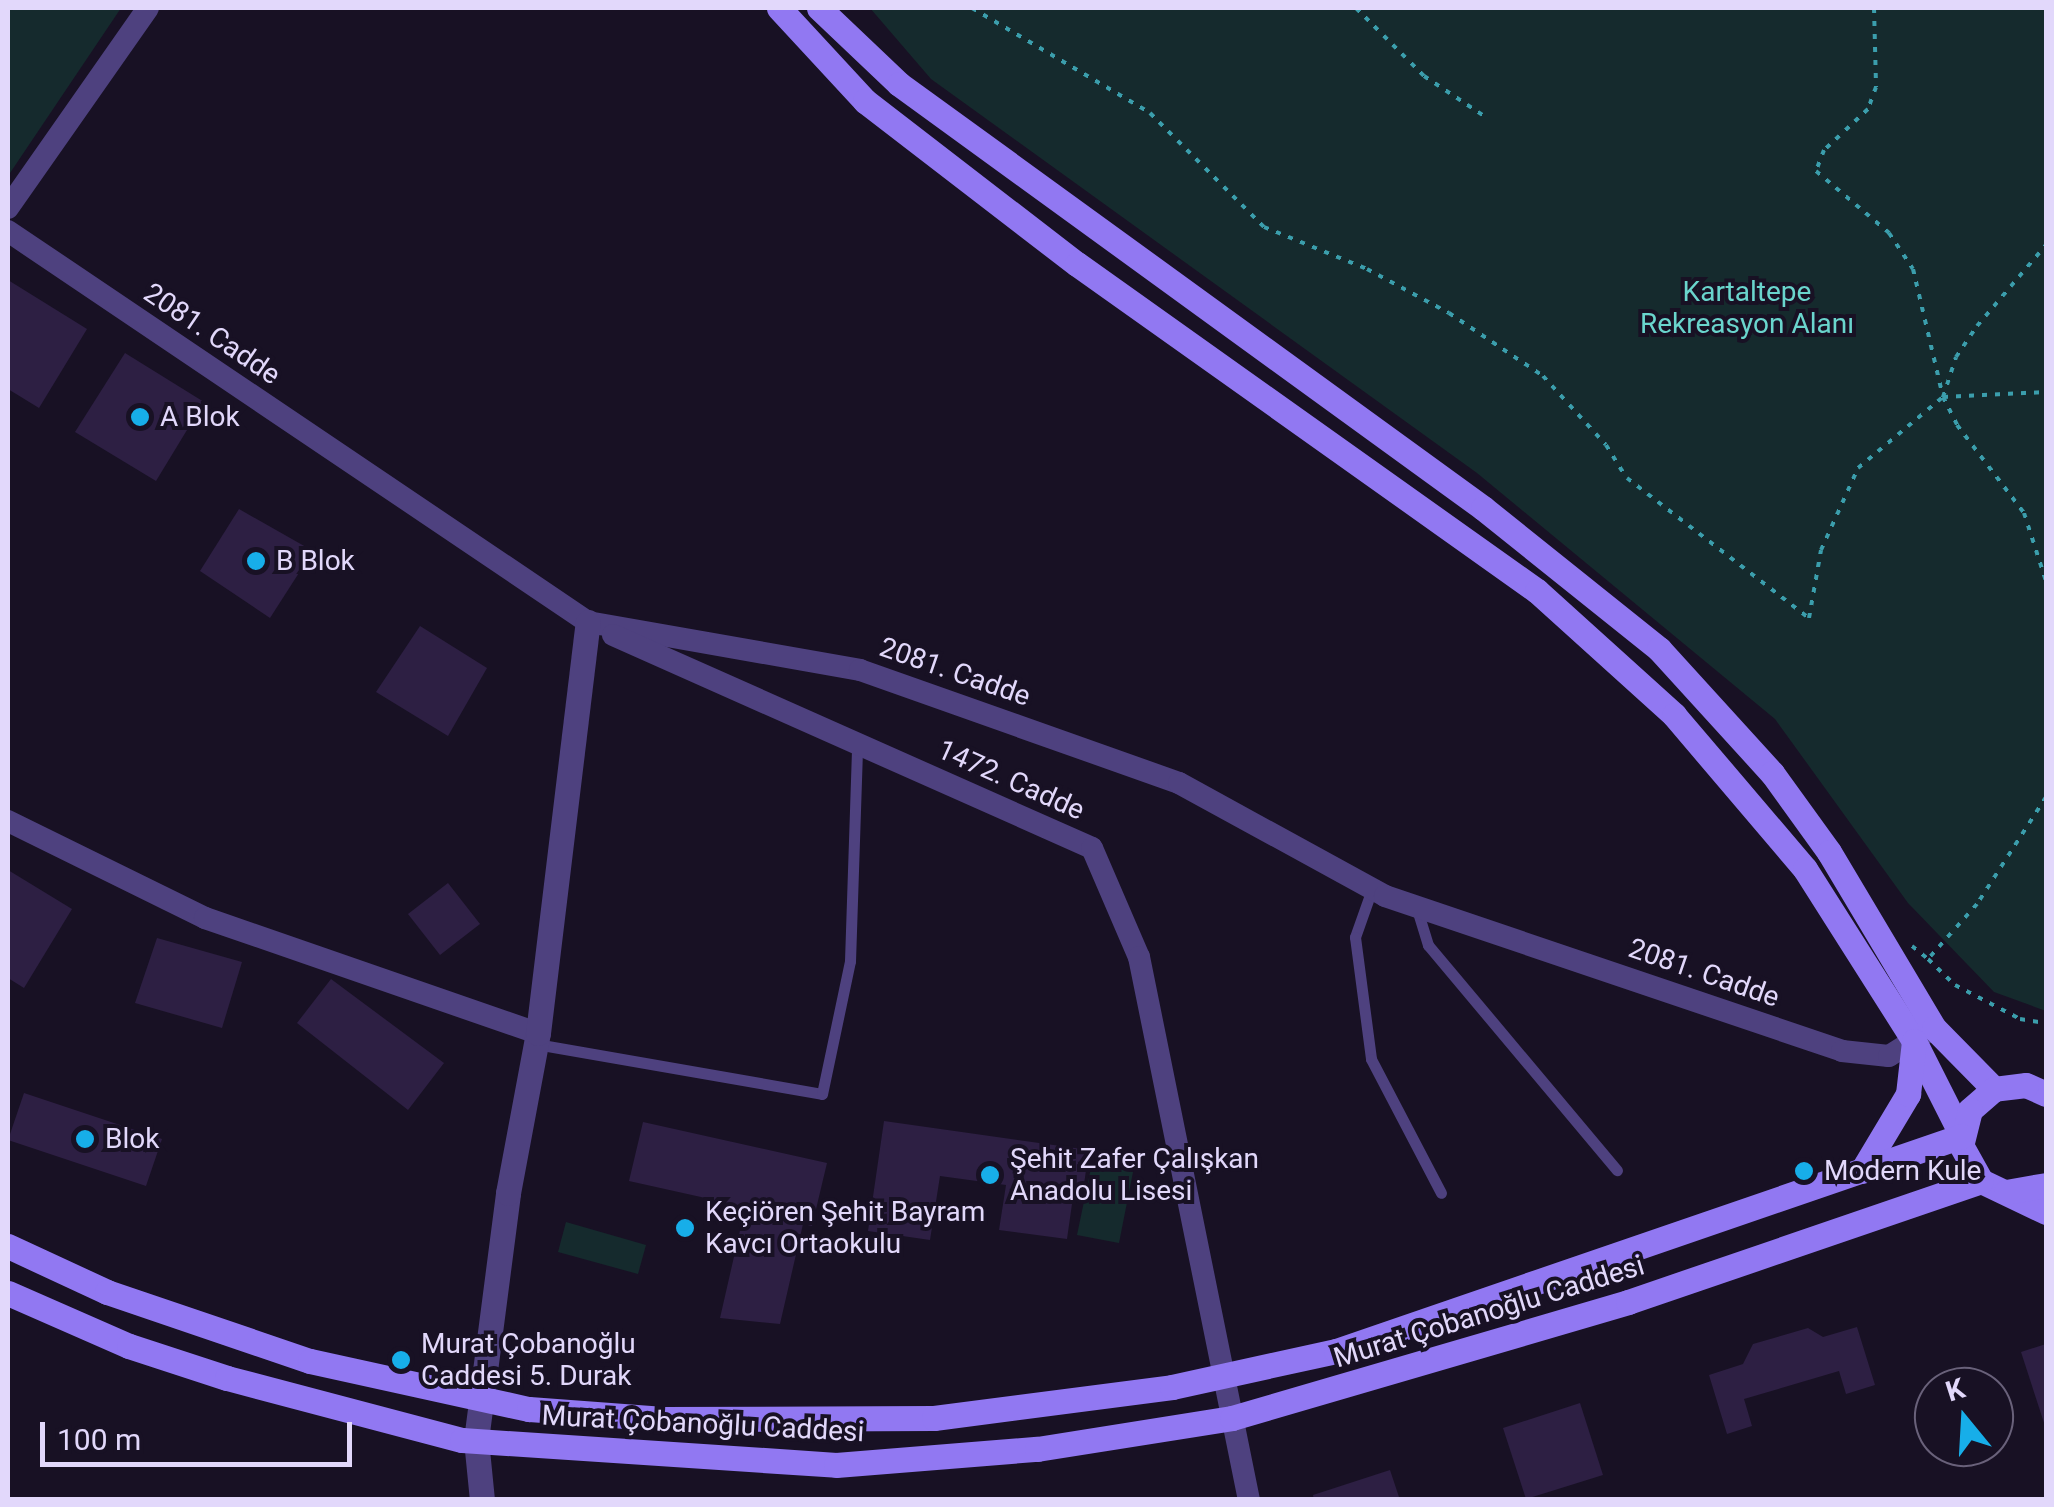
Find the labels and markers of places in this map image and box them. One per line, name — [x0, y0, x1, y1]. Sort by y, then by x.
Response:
place label: A Blok — [160, 400, 240, 434]
marker: A Blok — [129, 406, 151, 428]
place label: B Blok — [276, 544, 355, 578]
marker: B Blok — [245, 550, 267, 572]
place label: Blok — [105, 1122, 159, 1156]
marker: Blok — [74, 1128, 96, 1150]
place label: Şehit Zafer Çalışkan Anadolu Lisesi — [1010, 1142, 1259, 1208]
place label: Modern Kule — [1824, 1154, 1981, 1188]
marker: Modern Kule — [1793, 1160, 1815, 1182]
marker: Şehit Zafer Çalışkan Anadolu Lisesi — [979, 1164, 1001, 1186]
place label: Keçiören Şehit Bayram Kavcı Ortaokulu — [705, 1195, 985, 1261]
marker: Keçiören Şehit Bayram Kavcı Ortaokulu — [674, 1217, 696, 1239]
place label: Murat Çobanoğlu Caddesi 5. Durak — [421, 1327, 636, 1393]
marker: Murat Çobanoğlu Caddesi 5. Durak — [390, 1349, 412, 1371]

